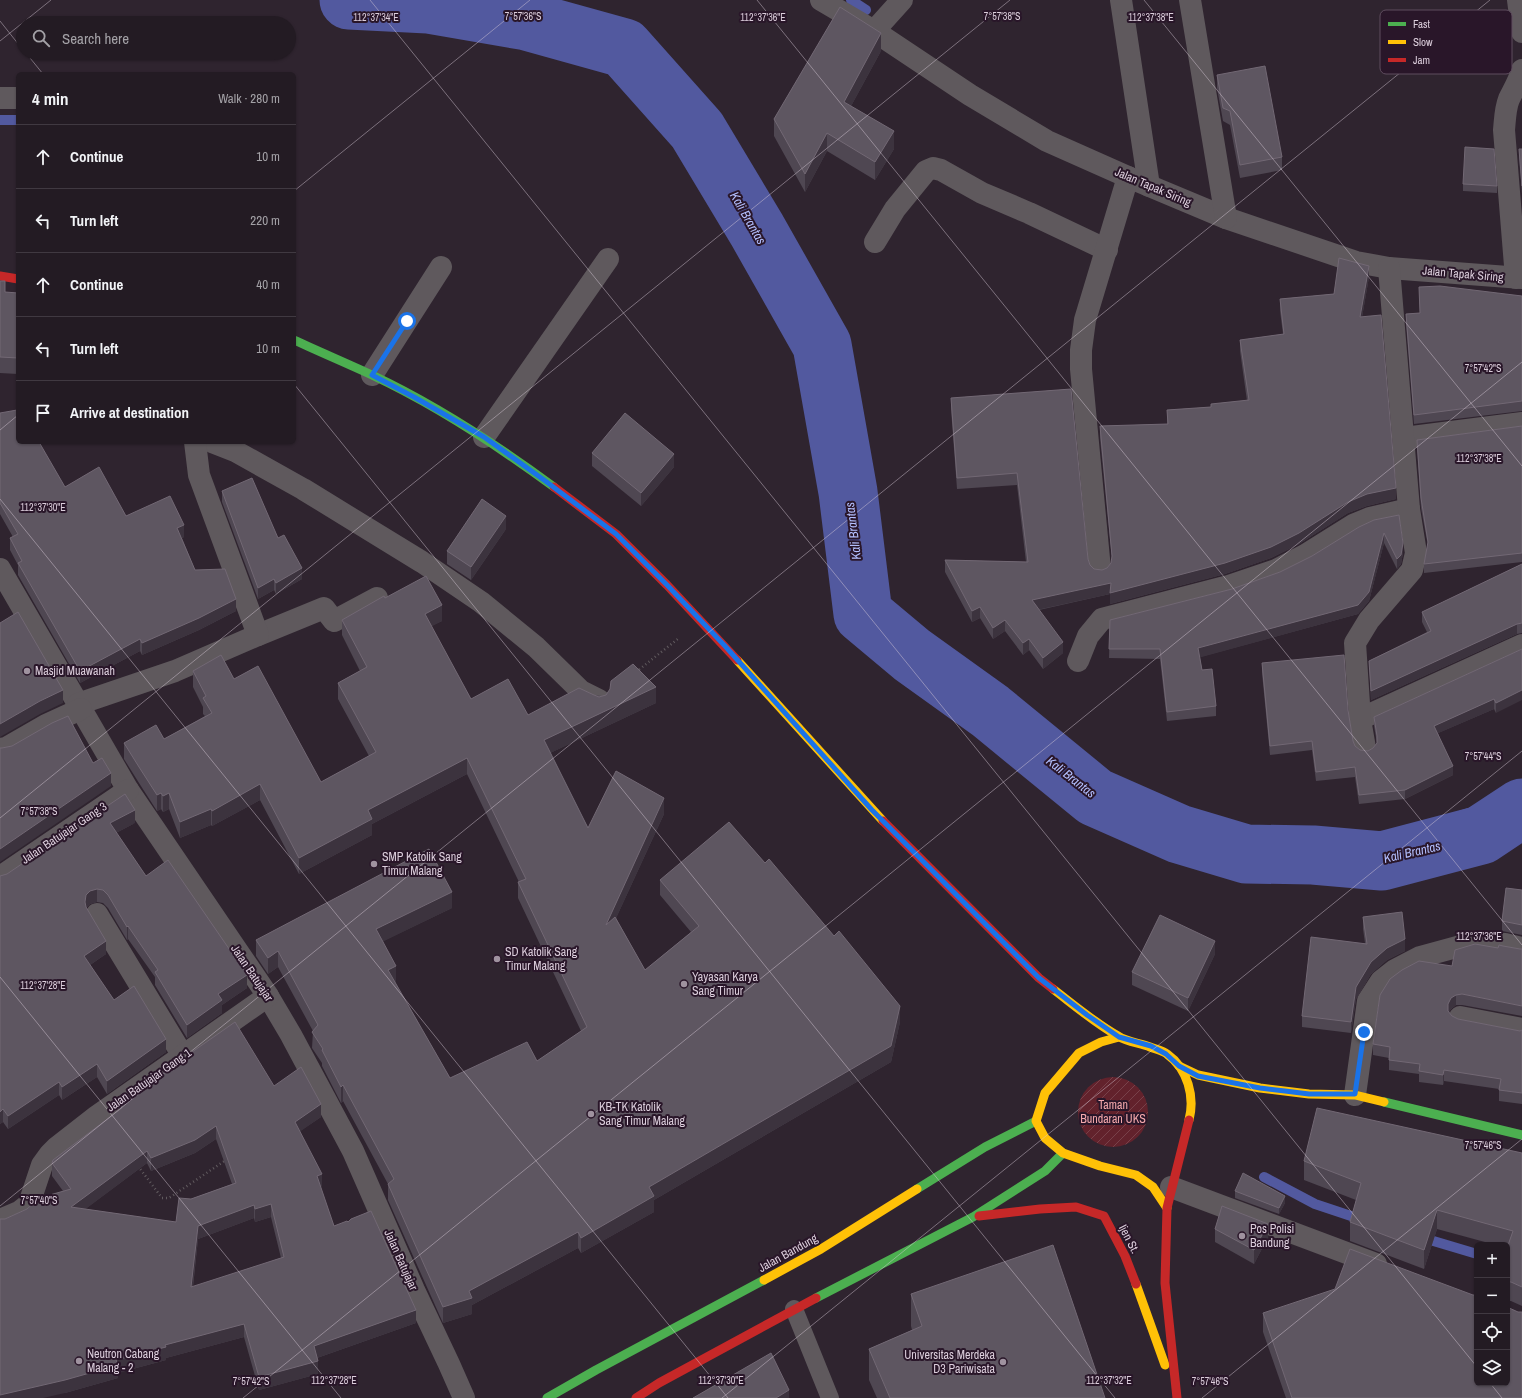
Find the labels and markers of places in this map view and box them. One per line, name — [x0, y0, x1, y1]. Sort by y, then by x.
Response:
place label: Masjid Muawanah — [35, 663, 115, 679]
marker: Masjid Muawanah — [22, 666, 32, 676]
place label: SMP Katolik Sang Timur Malang — [382, 849, 462, 879]
marker: SMP Katolik Sang Timur Malang — [369, 859, 379, 869]
place label: SD Katolik Sang Timur Malang — [505, 944, 578, 974]
marker: SD Katolik Sang Timur Malang — [492, 954, 502, 964]
place label: Yayasan Karya Sang Timur — [692, 969, 759, 999]
marker: Yayasan Karya Sang Timur — [679, 979, 689, 989]
place label: KB-TK Katolik Sang Timur Malang — [599, 1099, 686, 1129]
marker: KB-TK Katolik Sang Timur Malang — [586, 1109, 596, 1119]
place label: Pos Polisi Bandung — [1250, 1221, 1294, 1251]
marker: Pos Polisi Bandung — [1237, 1231, 1247, 1241]
place label: Neutron Cabang Malang - 2 — [87, 1346, 160, 1376]
place label: Universitas Merdeka D3 Pariwisata — [904, 1347, 996, 1377]
marker: Neutron Cabang Malang - 2 — [74, 1356, 84, 1366]
marker: Universitas Merdeka D3 Pariwisata — [998, 1357, 1008, 1367]

